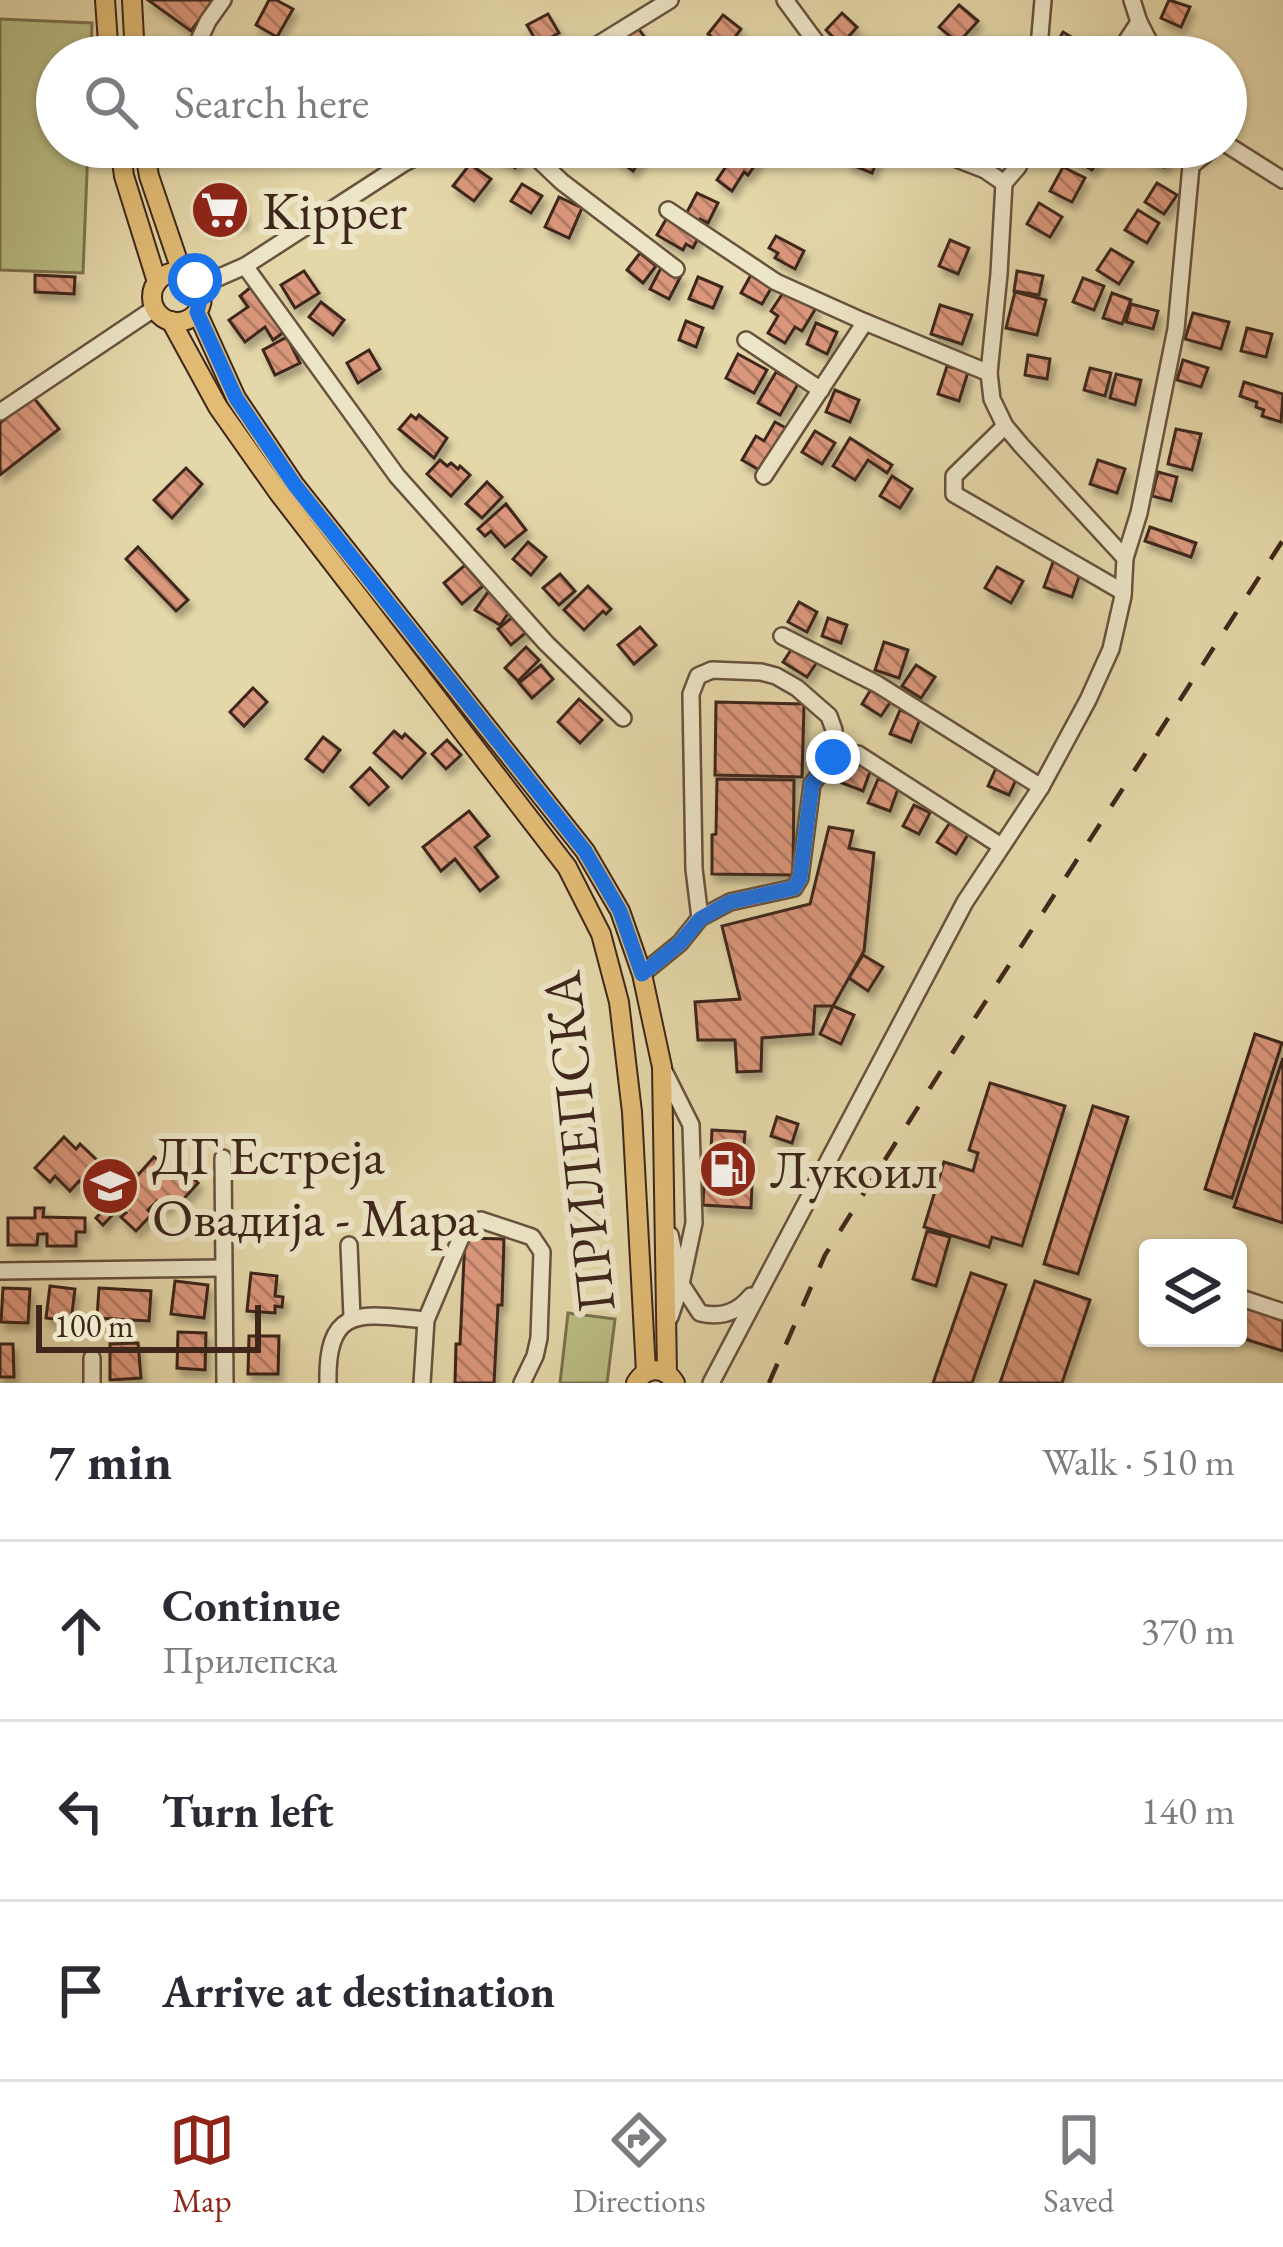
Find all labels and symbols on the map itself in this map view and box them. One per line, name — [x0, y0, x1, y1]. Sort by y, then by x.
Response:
place label: Kipper — [262, 175, 407, 245]
supermarket icon: Kipper — [189, 179, 251, 241]
route start — [168, 253, 222, 307]
route end — [806, 730, 860, 784]
street label: ПРИЛЕПСКА — [525, 967, 631, 1316]
place label: ДГ Естреја Овадија - Мара — [152, 1120, 479, 1252]
place label: Лукоил — [770, 1134, 938, 1204]
fuel station icon: Лукоил — [697, 1138, 759, 1200]
school or university icon: ДГ Естреја Овадија - Мара — [79, 1155, 141, 1217]
scale bar — [36, 1299, 261, 1352]

